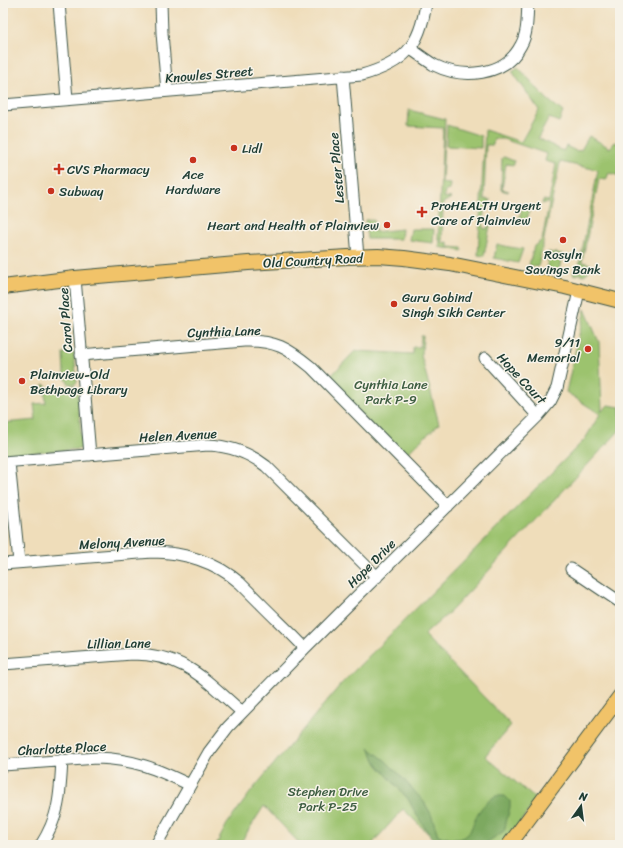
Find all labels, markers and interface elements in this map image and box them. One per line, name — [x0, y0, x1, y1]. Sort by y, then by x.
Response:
street label: Knowles Street — [164, 59, 254, 90]
street label: Lester Place — [322, 131, 351, 204]
place label: Lidl — [242, 137, 262, 160]
marker: Lidl — [229, 143, 239, 153]
marker: Ace Hardware — [188, 155, 198, 165]
place label: CVS Pharmacy — [67, 158, 150, 181]
place label: Ace Hardware — [165, 163, 221, 201]
marker: CVS Pharmacy — [54, 164, 64, 174]
place label: Subway — [59, 180, 104, 203]
marker: Subway — [46, 186, 56, 196]
place label: ProHEALTH Urgent Care of Plainview — [431, 194, 541, 232]
marker: ProHEALTH Urgent Care of Plainview — [416, 206, 428, 218]
place label: Heart and Health of Plainview — [207, 214, 379, 237]
marker: Heart and Health of Plainview — [382, 220, 392, 230]
marker: Rosyln Savings Bank — [558, 235, 568, 245]
place label: Rosyln Savings Bank — [525, 243, 601, 281]
street label: Old Country Road — [262, 246, 365, 275]
place label: Guru Gobind Singh Sikh Center — [402, 286, 506, 324]
street label: Carol Place — [52, 287, 79, 353]
marker: Guru Gobind Singh Sikh Center — [389, 299, 399, 309]
street label: Cynthia Lane — [187, 319, 262, 344]
place label: 9/11 Memorial — [527, 331, 580, 369]
marker: 9/11 Memorial — [583, 344, 593, 354]
street label: Hope Court — [491, 347, 553, 410]
place label: Plainview-Old Bethpage Library — [30, 363, 128, 401]
park label: Cynthia Lane Park P-9 — [354, 373, 428, 411]
marker: Plainview-Old Bethpage Library — [17, 376, 27, 386]
street label: Helen Avenue — [138, 422, 218, 449]
street label: Melony Avenue — [78, 529, 166, 556]
street label: Hope Drive — [341, 533, 402, 593]
street label: Lillian Lane — [87, 631, 151, 656]
street label: Charlotte Place — [17, 735, 107, 762]
park label: Stephen Drive Park P-25 — [288, 780, 369, 818]
north arrow — [561, 786, 601, 826]
text: N — [576, 786, 590, 807]

